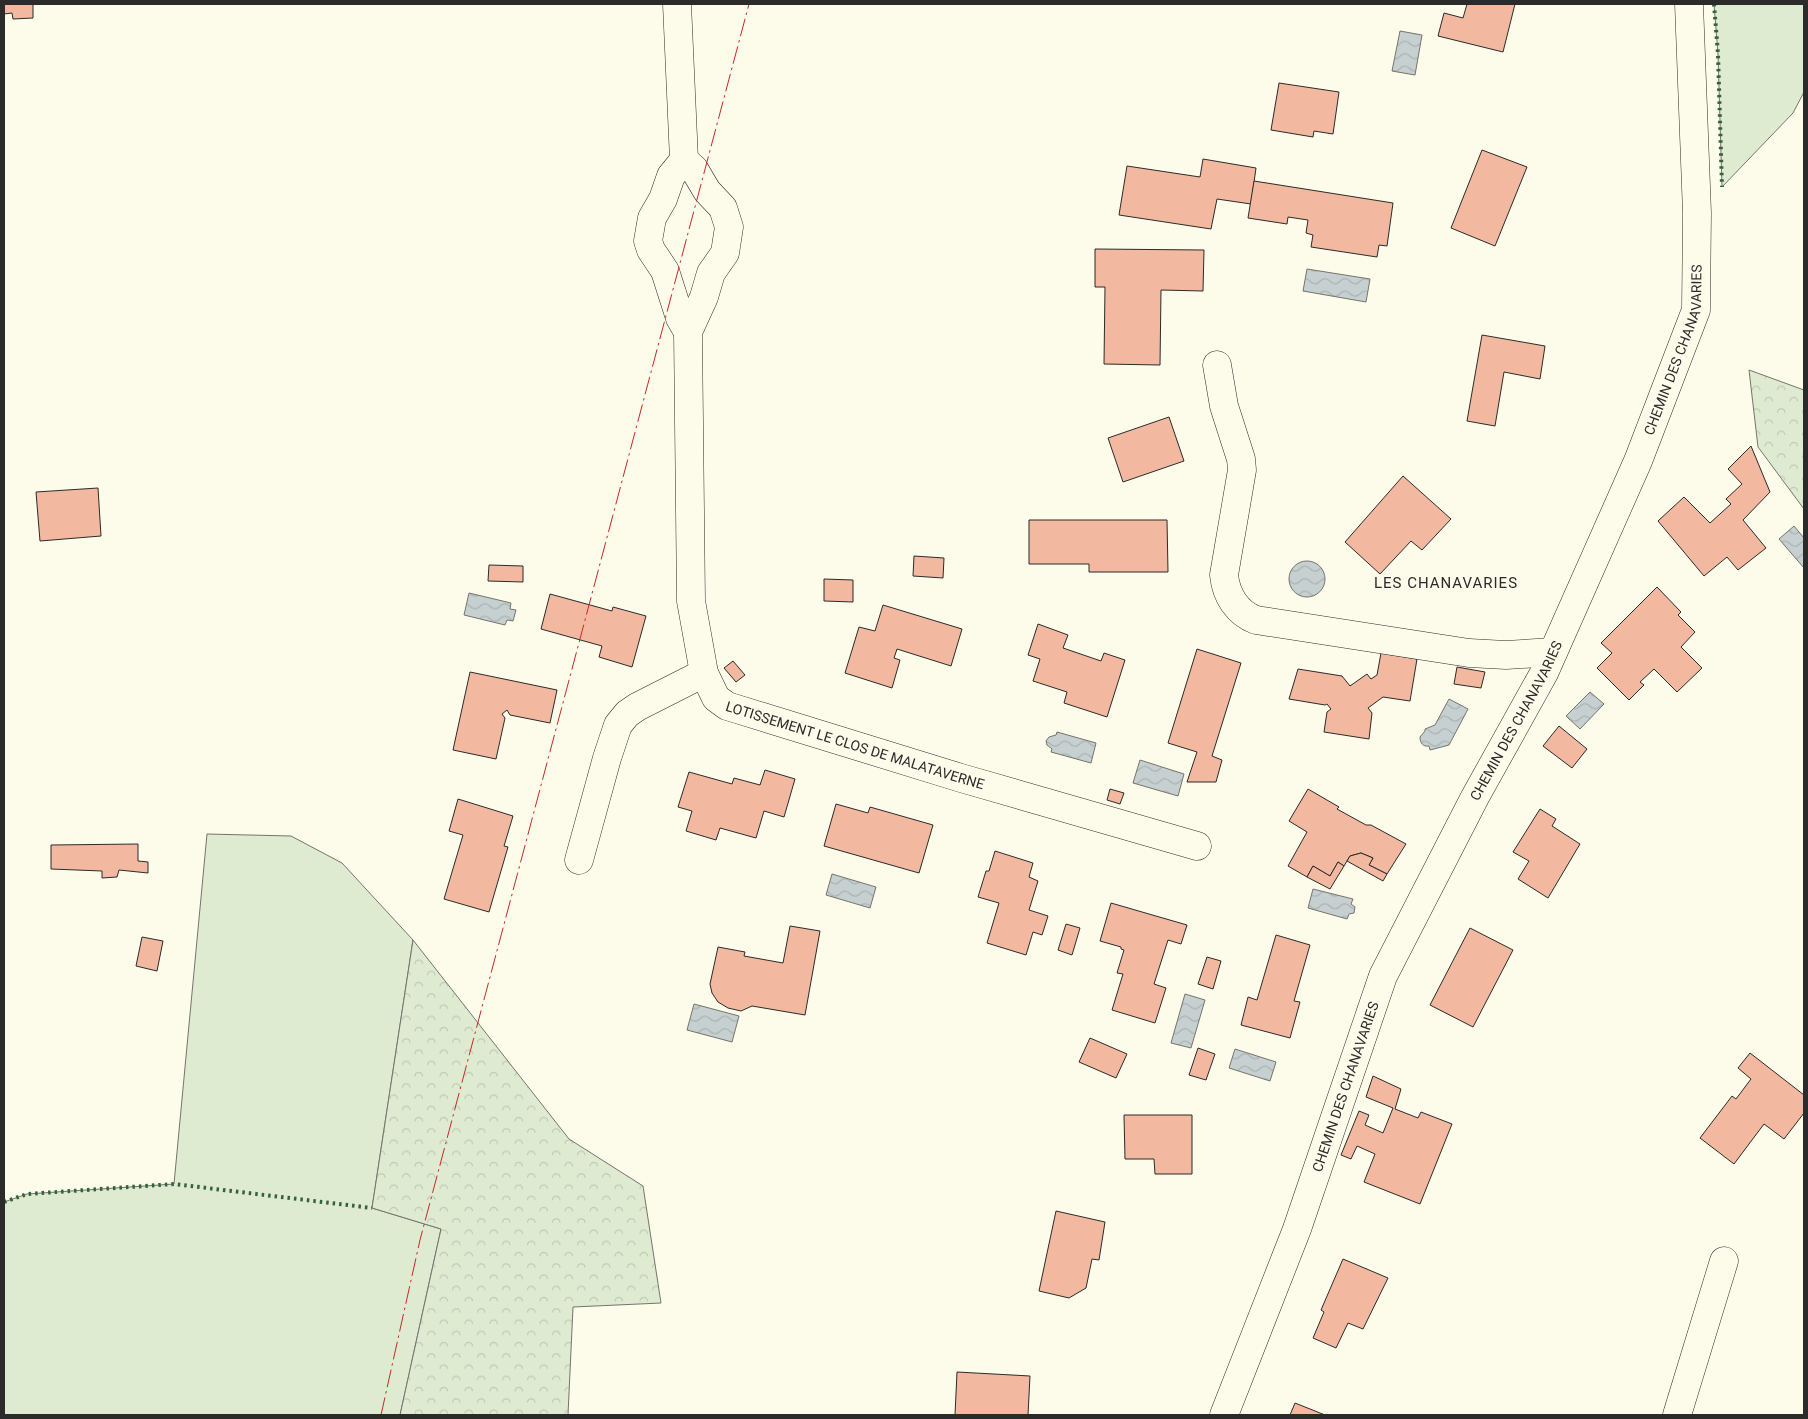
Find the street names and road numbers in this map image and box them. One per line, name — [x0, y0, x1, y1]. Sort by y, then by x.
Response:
street label: CHEMIN DES CHANAVARIES — [1641, 264, 1704, 437]
street label: CHEMIN DES CHANAVARIES — [1467, 638, 1565, 803]
street label: LOTISSEMENT LE CLOS DE MALATAVERNE — [724, 698, 986, 792]
street label: CHEMIN DES CHANAVARIES — [1309, 1000, 1382, 1174]

